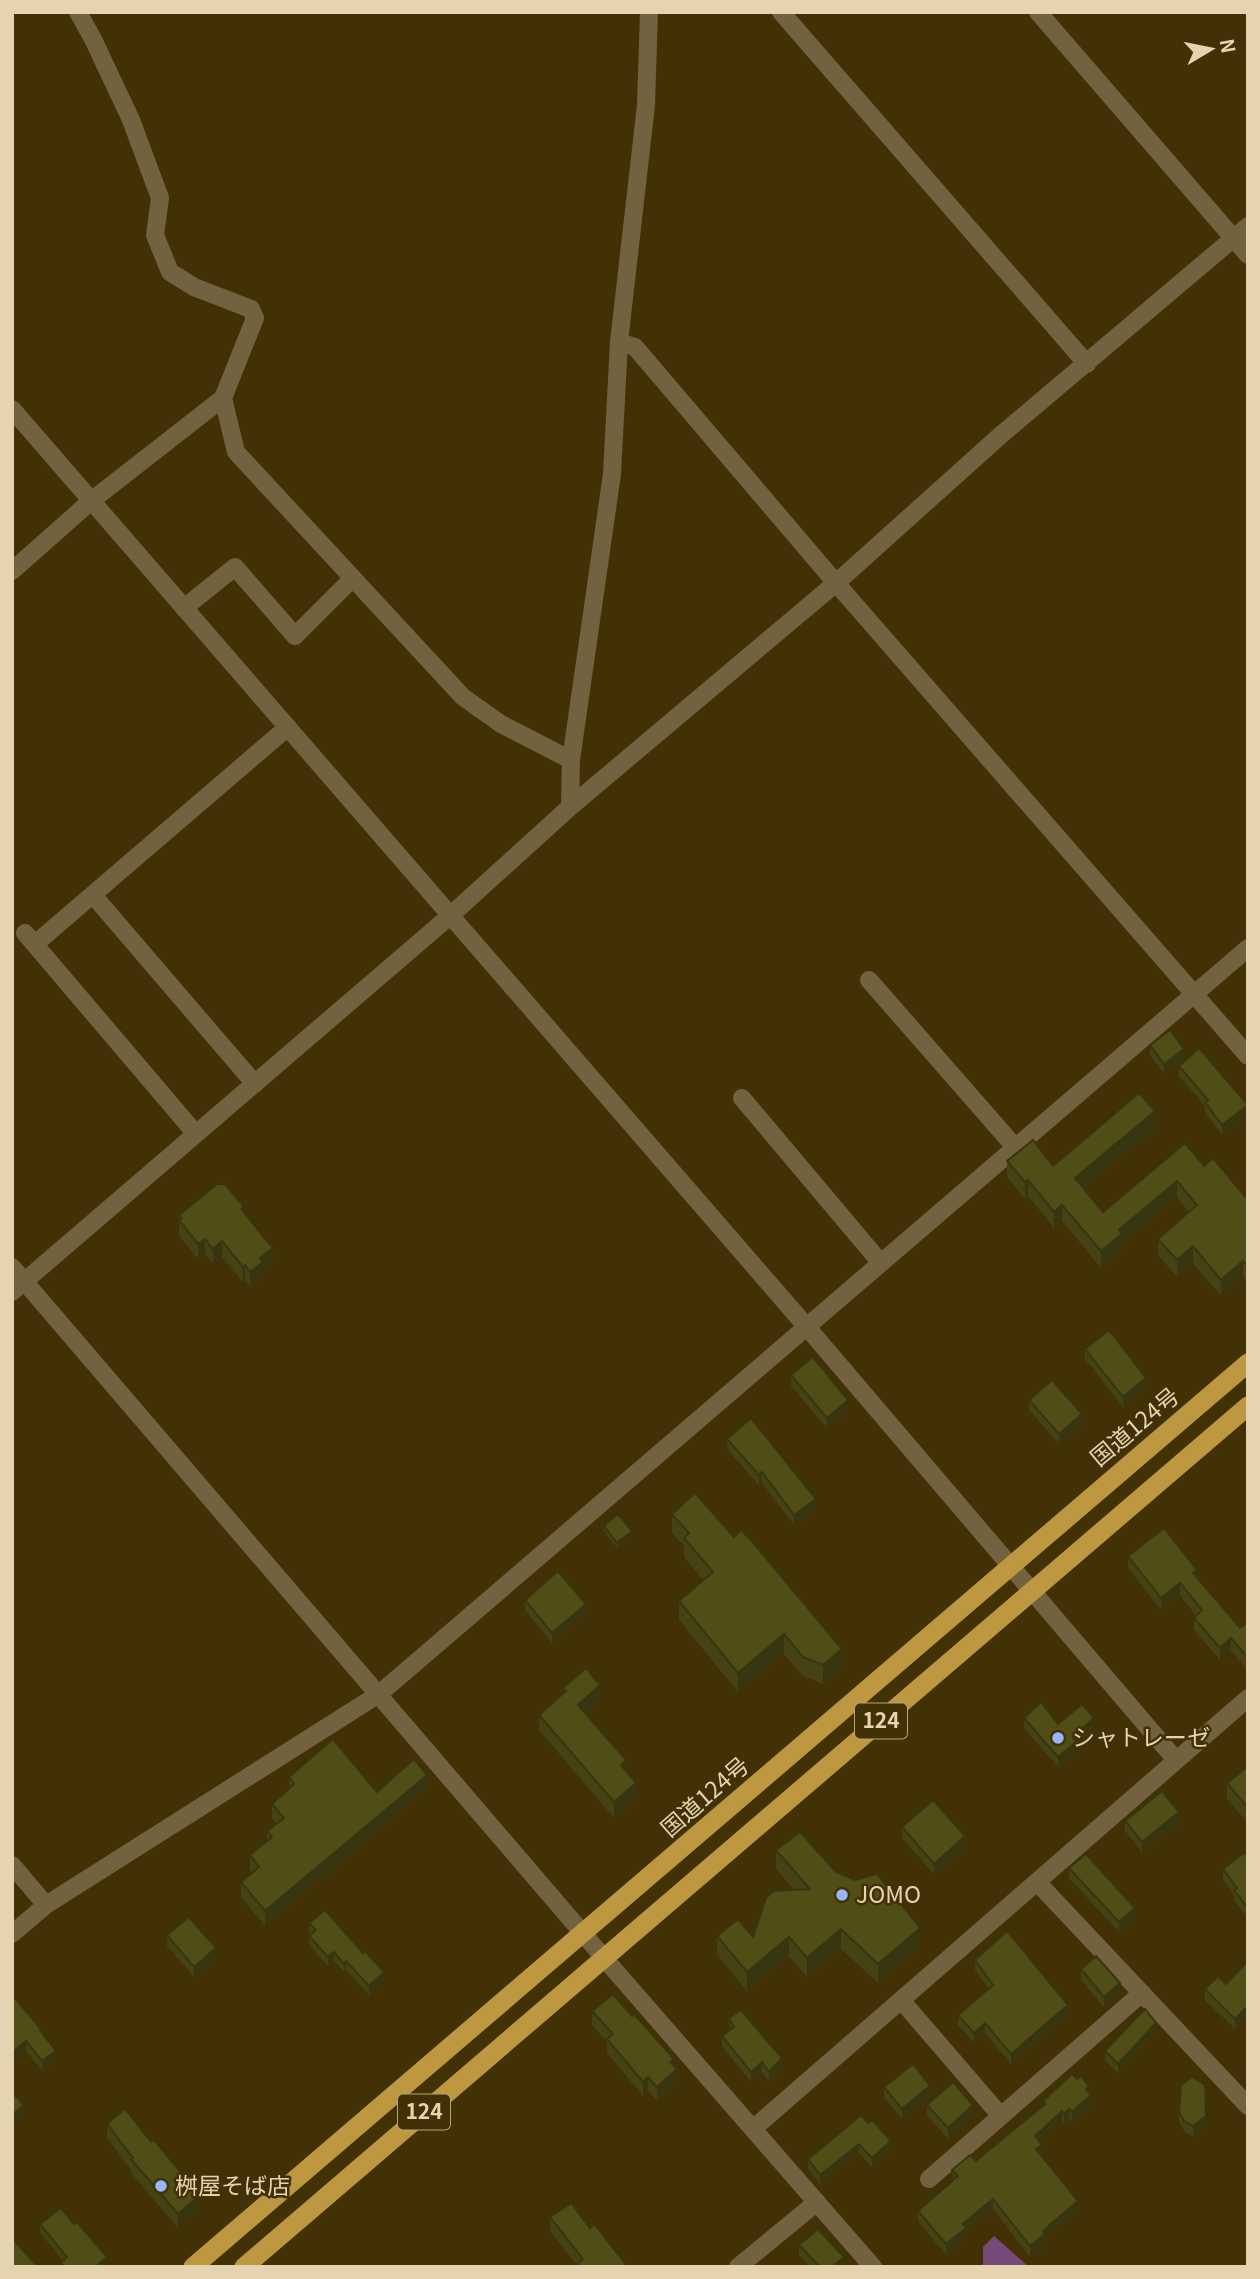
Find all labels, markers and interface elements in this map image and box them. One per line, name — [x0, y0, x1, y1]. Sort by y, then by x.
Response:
north arrow — [1176, 14, 1246, 84]
text: N — [1215, 36, 1244, 55]
street label: 国道124号 — [1082, 1378, 1186, 1473]
road number: 124 — [855, 1704, 907, 1738]
place label: シャトレーゼ — [1072, 1719, 1210, 1753]
marker: シャトレーゼ — [1050, 1730, 1066, 1746]
street label: 国道124号 — [652, 1747, 755, 1844]
place label: JOMO — [856, 1876, 921, 1910]
marker: JOMO — [834, 1887, 850, 1903]
road number: 124 — [398, 2094, 450, 2130]
place label: 桝屋そば店 — [175, 2167, 290, 2201]
marker: 桝屋そば店 — [153, 2178, 169, 2194]

